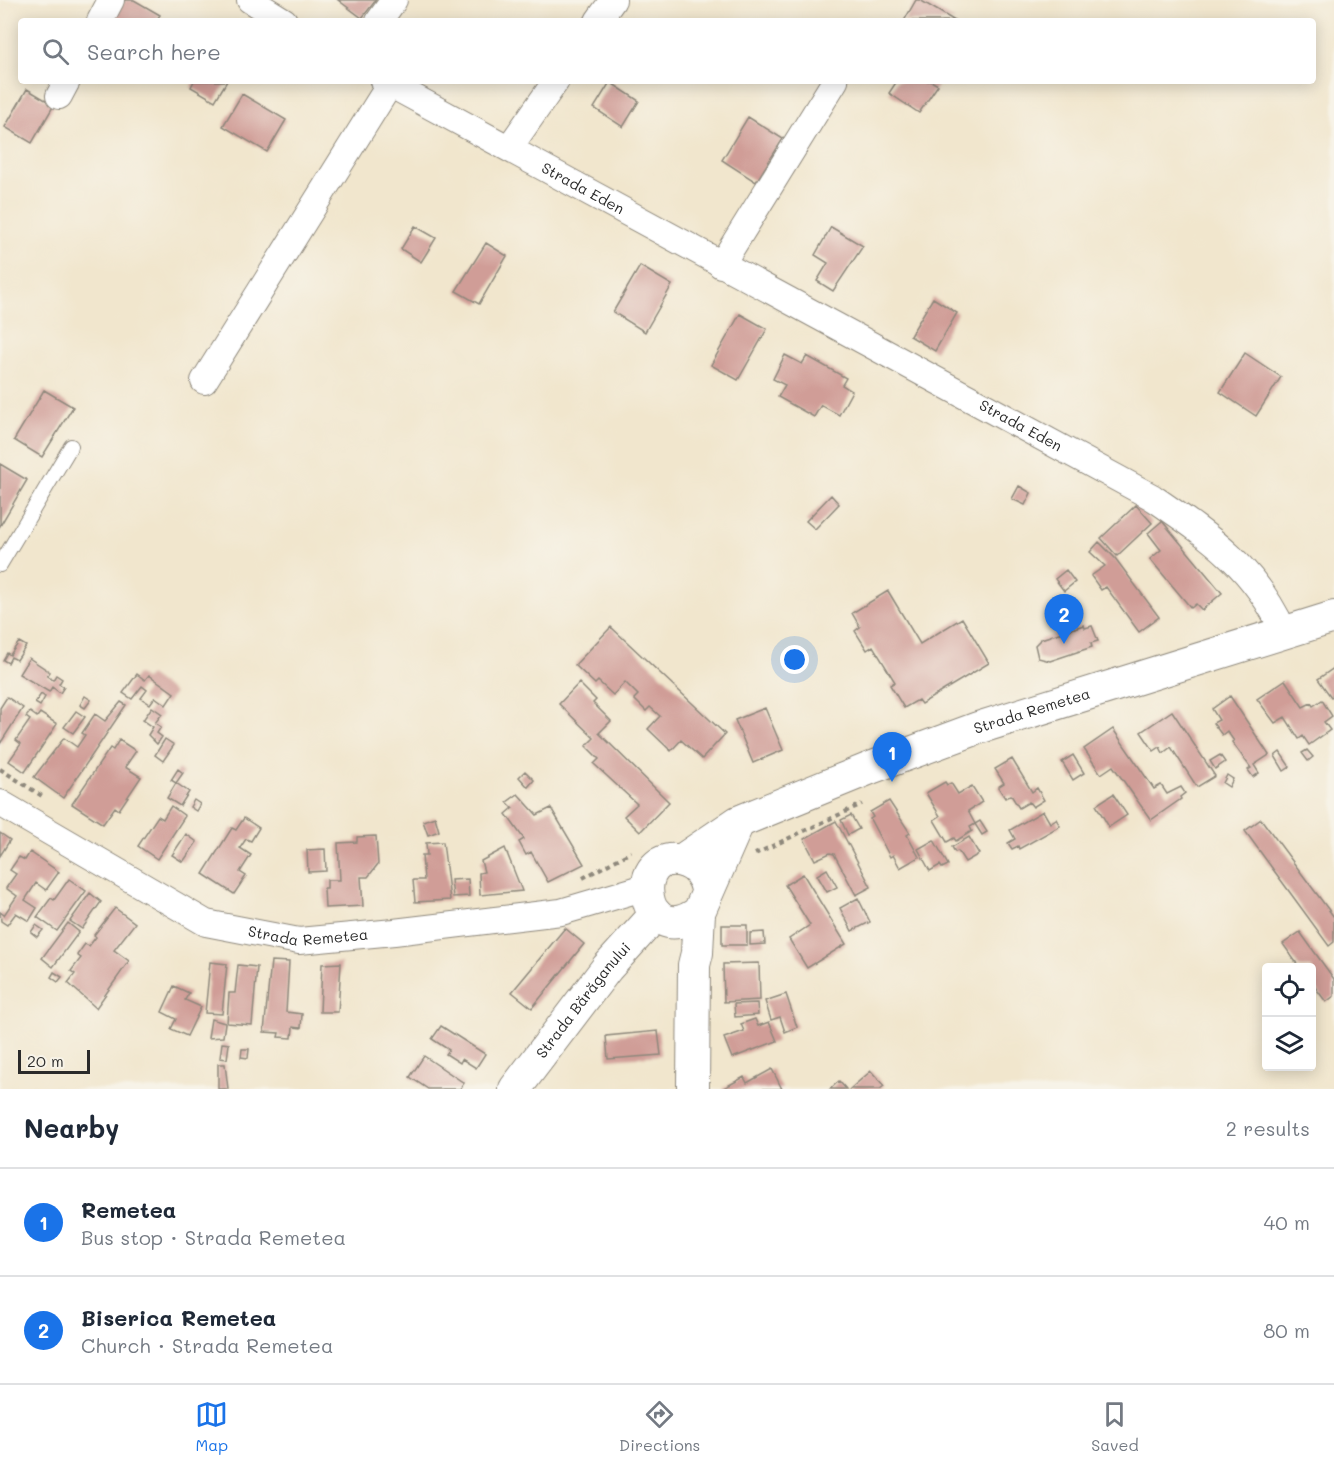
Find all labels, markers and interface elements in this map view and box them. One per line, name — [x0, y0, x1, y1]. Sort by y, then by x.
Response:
search box — [18, 18, 1316, 84]
icon: search — [39, 35, 72, 68]
text: Search here — [87, 37, 221, 66]
street label: Strada Eden — [538, 157, 628, 218]
street label: Strada Eden — [976, 394, 1066, 456]
pin: 2 — [1044, 594, 1084, 644]
your location — [780, 645, 809, 674]
street label: Strada Remetea — [971, 683, 1092, 738]
pin: 1 — [872, 732, 912, 782]
street label: Strada Remetea — [247, 920, 369, 950]
street label: Strada Bărăganului — [531, 938, 635, 1062]
map controls — [1262, 963, 1316, 1071]
button: locate — [1262, 963, 1316, 1017]
button: layers — [1262, 1017, 1316, 1071]
scale bar — [18, 1047, 90, 1074]
text: 20 m — [27, 1050, 64, 1071]
text: Nearby — [24, 1111, 119, 1145]
text: 2 results — [1226, 1115, 1310, 1141]
text: Remetea — [81, 1195, 176, 1224]
text: 1 — [39, 1209, 48, 1235]
text: 40 m — [1264, 1209, 1310, 1235]
text: Bus stop · Strada Remetea — [81, 1224, 346, 1250]
text: Biserica Remetea — [81, 1303, 276, 1332]
text: 2 — [38, 1317, 49, 1343]
text: 80 m — [1263, 1317, 1310, 1343]
text: Church · Strada Remetea — [81, 1332, 333, 1358]
tab: Map — [195, 1398, 228, 1455]
tab: Directions — [619, 1398, 700, 1455]
tab: Saved — [1091, 1398, 1139, 1455]

